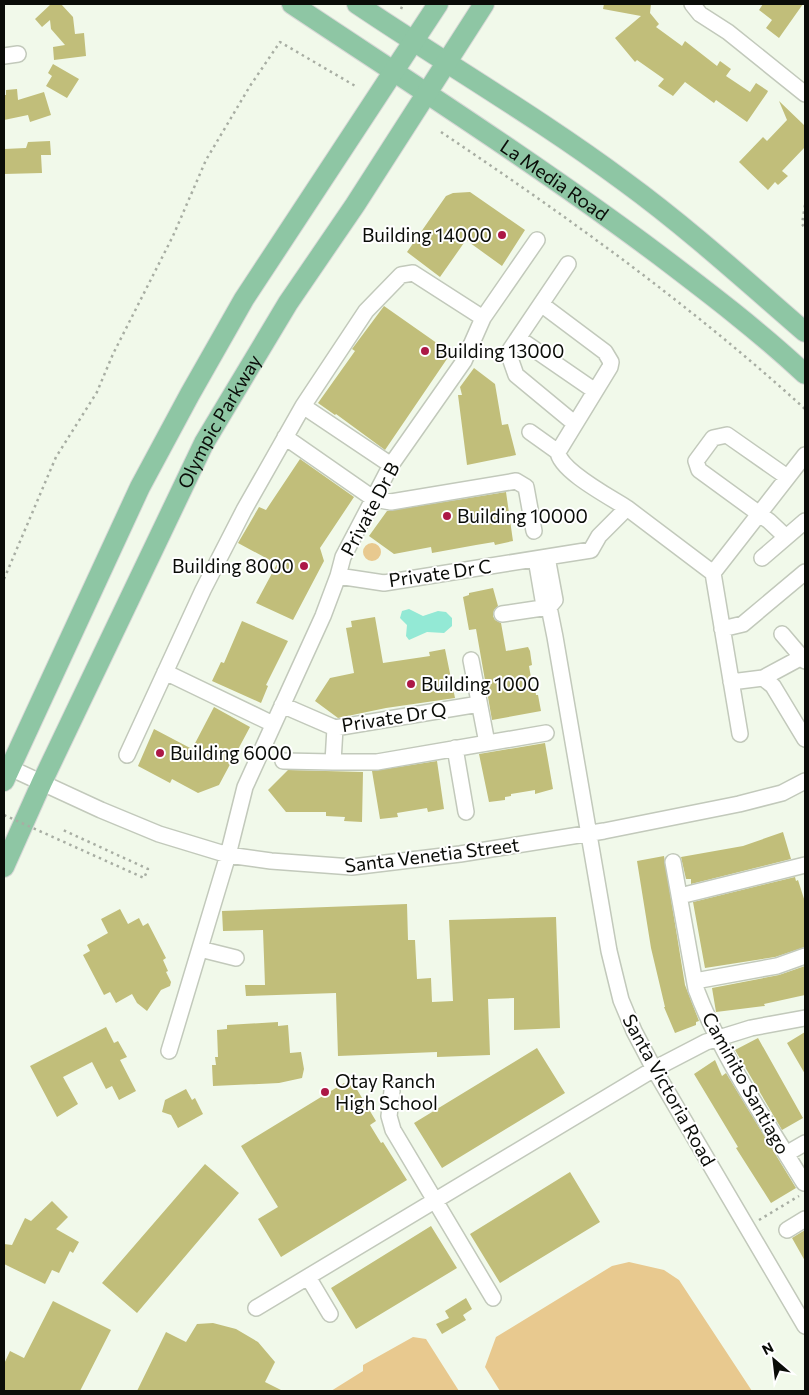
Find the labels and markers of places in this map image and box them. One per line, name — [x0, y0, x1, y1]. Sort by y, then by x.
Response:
place label: Building 14000 — [362, 223, 492, 246]
marker: Building 14000 — [496, 229, 508, 241]
place label: Building 13000 — [435, 339, 564, 362]
marker: Building 13000 — [419, 345, 431, 357]
place label: Building 10000 — [457, 504, 588, 527]
marker: Building 10000 — [441, 510, 453, 522]
place label: Building 8000 — [172, 554, 294, 577]
marker: Building 8000 — [298, 560, 310, 572]
place label: Building 1000 — [421, 672, 540, 695]
marker: Building 1000 — [405, 678, 417, 690]
place label: Building 6000 — [170, 741, 292, 764]
marker: Building 6000 — [154, 747, 166, 759]
place label: Otay Ranch High School — [335, 1069, 438, 1114]
marker: Otay Ranch High School — [319, 1086, 331, 1098]

